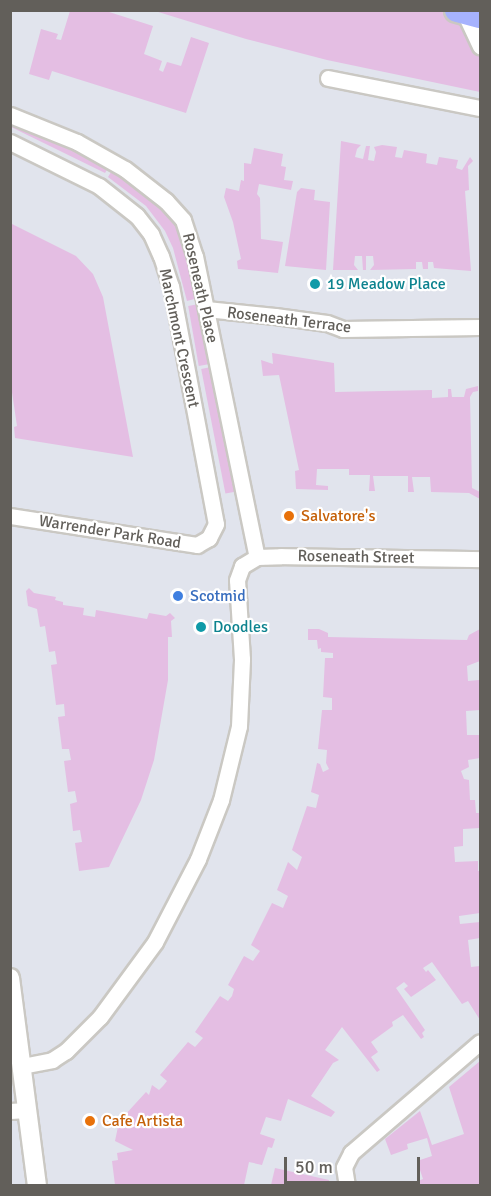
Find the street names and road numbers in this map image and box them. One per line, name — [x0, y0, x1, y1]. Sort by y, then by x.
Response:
street label: Roseneath Place — [178, 231, 222, 345]
street label: Marchmont Crescent — [155, 267, 203, 409]
street label: Roseneath Terrace — [226, 303, 352, 337]
street label: Warrender Park Road — [38, 511, 182, 553]
street label: Roseneath Street — [297, 546, 415, 568]

